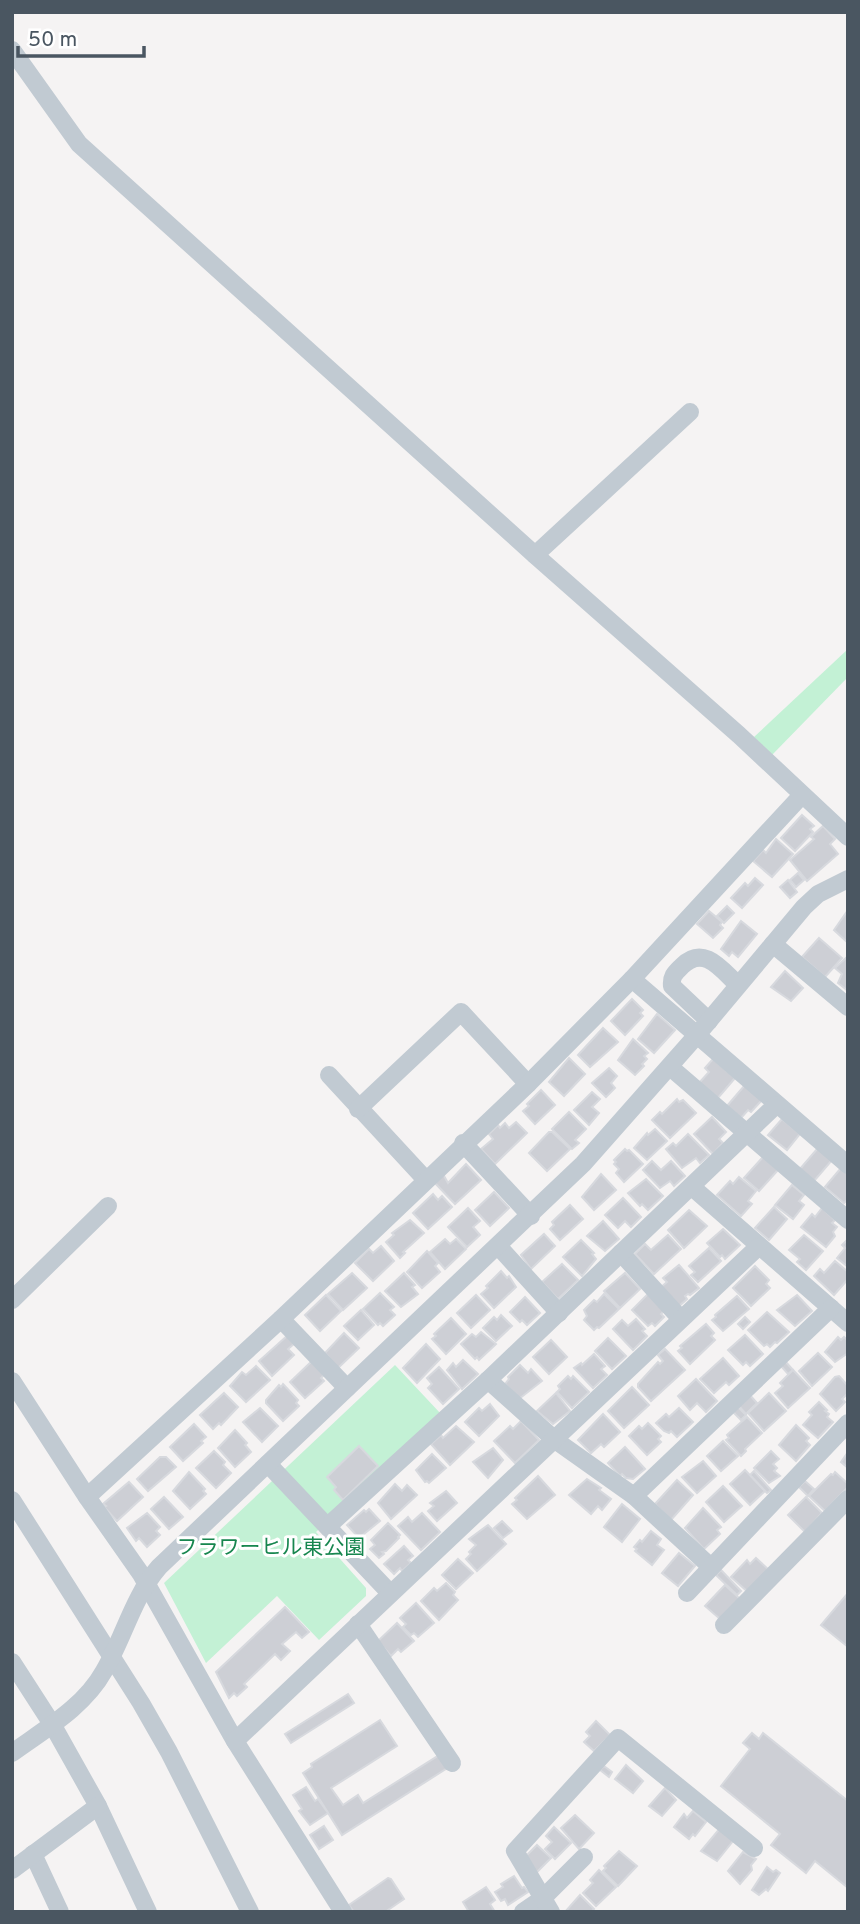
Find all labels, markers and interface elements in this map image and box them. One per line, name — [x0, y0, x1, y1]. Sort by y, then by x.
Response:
scale bar — [18, 14, 144, 58]
text: 50 m — [28, 27, 77, 54]
park label: フラワーヒル東公園 — [177, 1535, 366, 1562]

